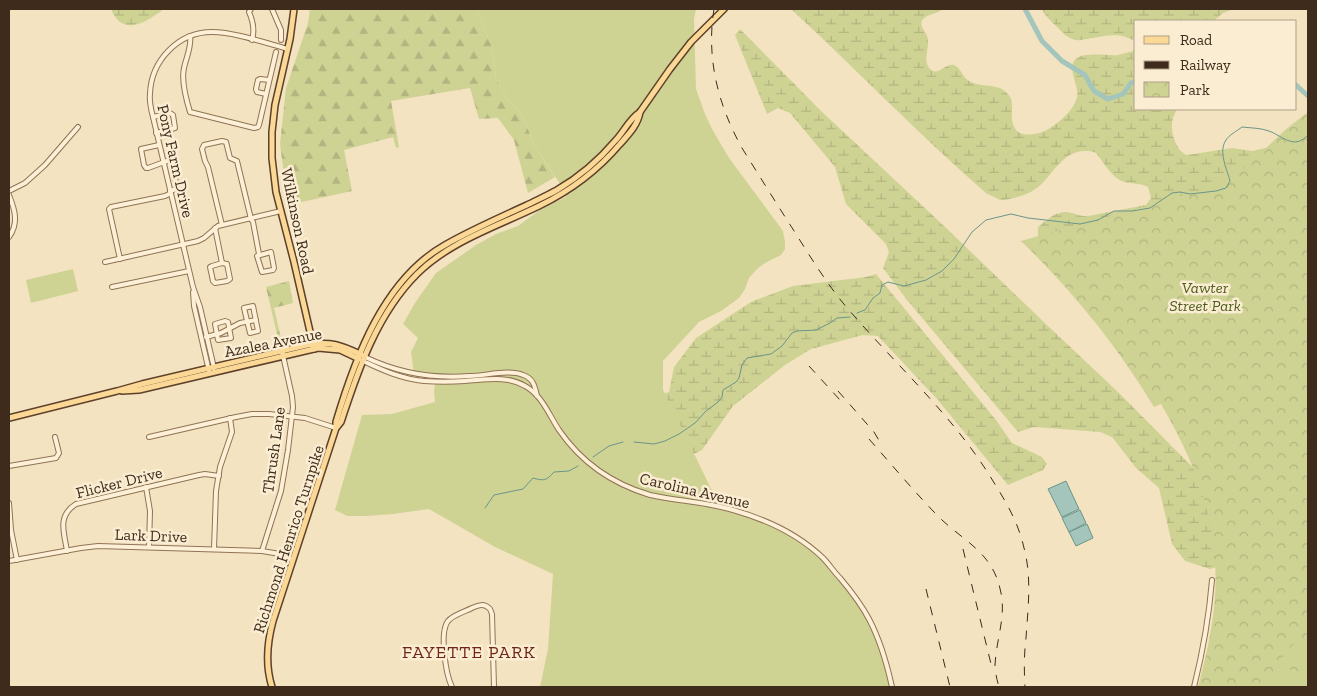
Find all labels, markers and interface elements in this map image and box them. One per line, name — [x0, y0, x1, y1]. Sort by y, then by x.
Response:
legend — [1134, 20, 1297, 110]
text: Road — [1180, 31, 1213, 49]
text: Railway — [1180, 56, 1231, 74]
text: Park — [1180, 81, 1210, 99]
street label: Pony Farm Drive — [153, 103, 198, 220]
street label: Wilkinson Road — [277, 166, 318, 276]
park label: Vawter Street Park — [1169, 278, 1241, 315]
street label: Azalea Avenue — [223, 324, 323, 361]
street label: Thrush Lane — [258, 406, 289, 495]
street label: Richmond Henrico Turnpike — [249, 443, 328, 636]
street label: Flicker Drive — [74, 463, 164, 502]
street label: Carolina Avenue — [638, 469, 752, 512]
street label: Lark Drive — [114, 525, 188, 546]
district label: FAYETTE PARK — [402, 641, 536, 663]

